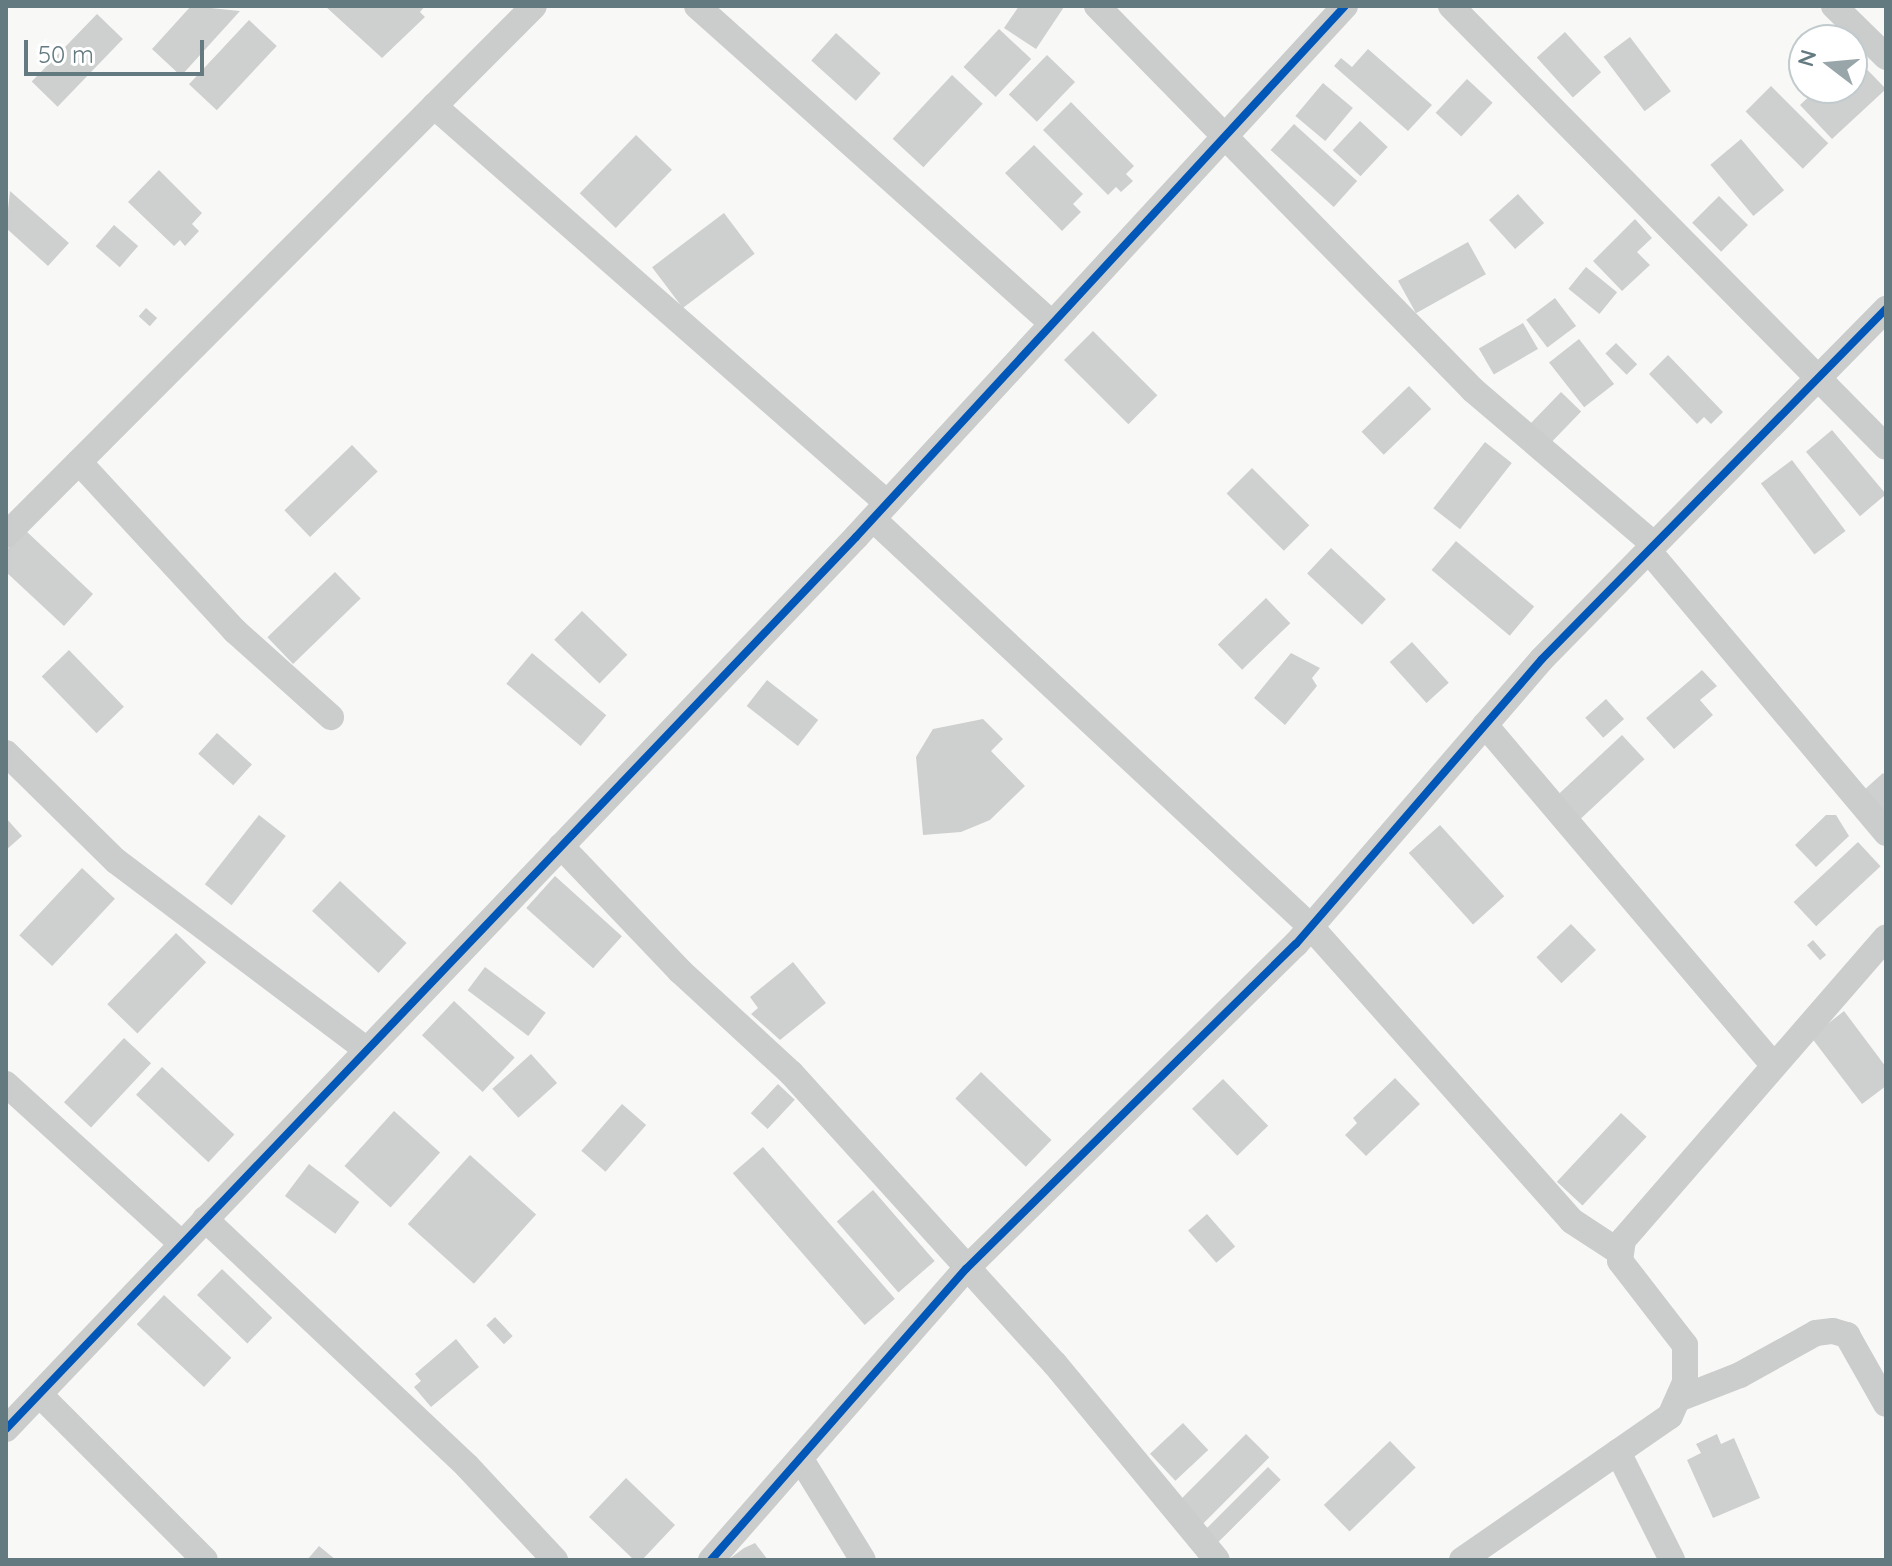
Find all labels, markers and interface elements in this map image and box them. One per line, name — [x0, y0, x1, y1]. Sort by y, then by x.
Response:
scale bar — [28, 24, 208, 74]
north arrow — [1788, 24, 1868, 104]
text: 50 m — [38, 39, 94, 69]
text: N — [1791, 46, 1823, 70]

